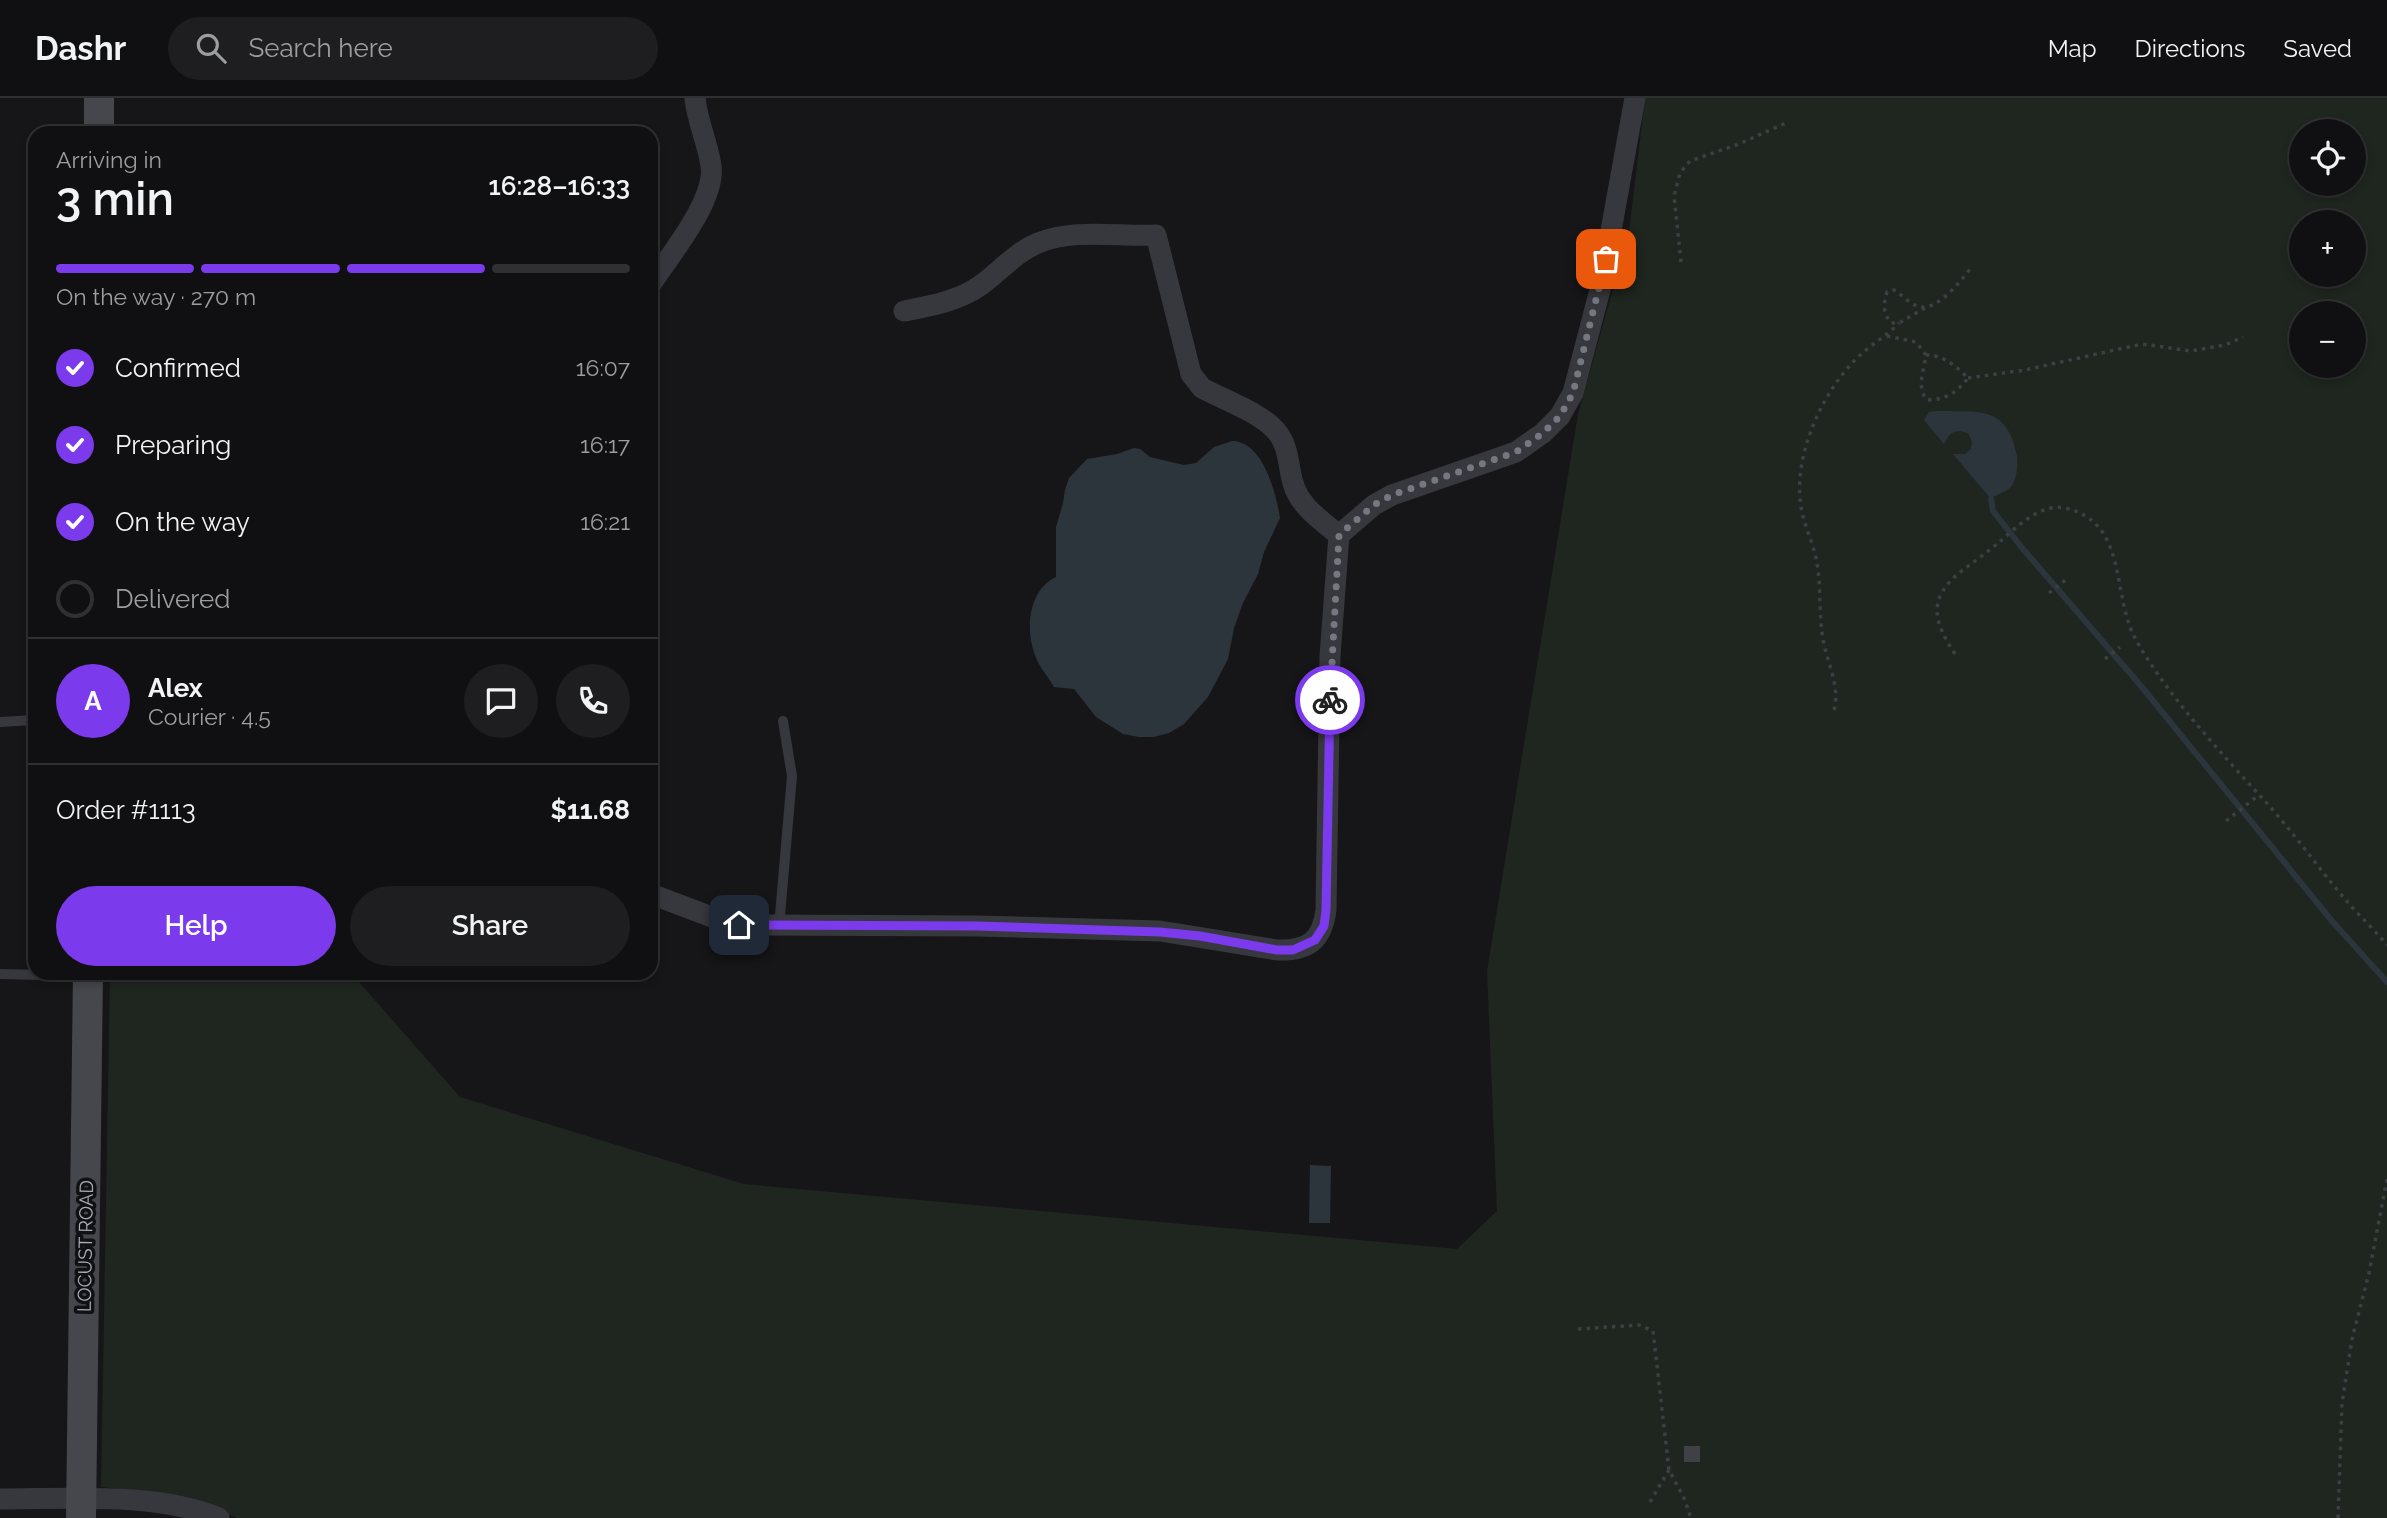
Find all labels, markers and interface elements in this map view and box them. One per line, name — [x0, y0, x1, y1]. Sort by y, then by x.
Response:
search box — [168, 17, 658, 80]
text: Dashr — [35, 29, 126, 68]
icon: search — [192, 29, 230, 67]
text: Search here — [248, 33, 393, 63]
text: Map — [2048, 34, 2097, 63]
text: Directions — [2135, 34, 2245, 63]
text: Saved — [2283, 34, 2352, 63]
map controls — [2289, 119, 2366, 378]
button: locate — [2289, 119, 2366, 196]
text: Arriving in — [56, 146, 162, 173]
text: 16:28–16:33 — [489, 171, 630, 201]
text: 3 min — [56, 172, 174, 226]
button: + — [2289, 210, 2366, 287]
pin — [1576, 229, 1636, 289]
icon: bag — [1587, 240, 1625, 278]
text: On the way · 270 m — [56, 283, 256, 310]
button: − — [2289, 301, 2366, 378]
icon: check — [56, 349, 94, 387]
text: Confirmed — [115, 353, 241, 383]
text: 16:07 — [576, 354, 630, 381]
icon: check — [56, 426, 94, 464]
text: Preparing — [115, 430, 231, 460]
text: 16:17 — [580, 431, 630, 458]
icon: check — [56, 503, 94, 541]
text: On the way — [115, 507, 250, 537]
text: 16:21 — [580, 508, 630, 535]
text: Delivered — [115, 584, 230, 614]
button: chat — [464, 664, 538, 738]
button: phone — [556, 664, 630, 738]
courier — [1295, 665, 1365, 735]
text: Alex — [148, 673, 203, 703]
icon: bike — [1311, 681, 1349, 719]
text: A — [84, 686, 102, 716]
text: Courier · 4.5 — [148, 703, 271, 730]
text: Order #1113 — [56, 795, 196, 825]
text: $11.68 — [550, 795, 630, 825]
button: Help — [56, 886, 336, 966]
button: Share — [350, 886, 630, 966]
pin — [709, 895, 769, 955]
icon: home — [720, 906, 758, 944]
street label: LOCUST ROAD — [73, 1180, 97, 1312]

